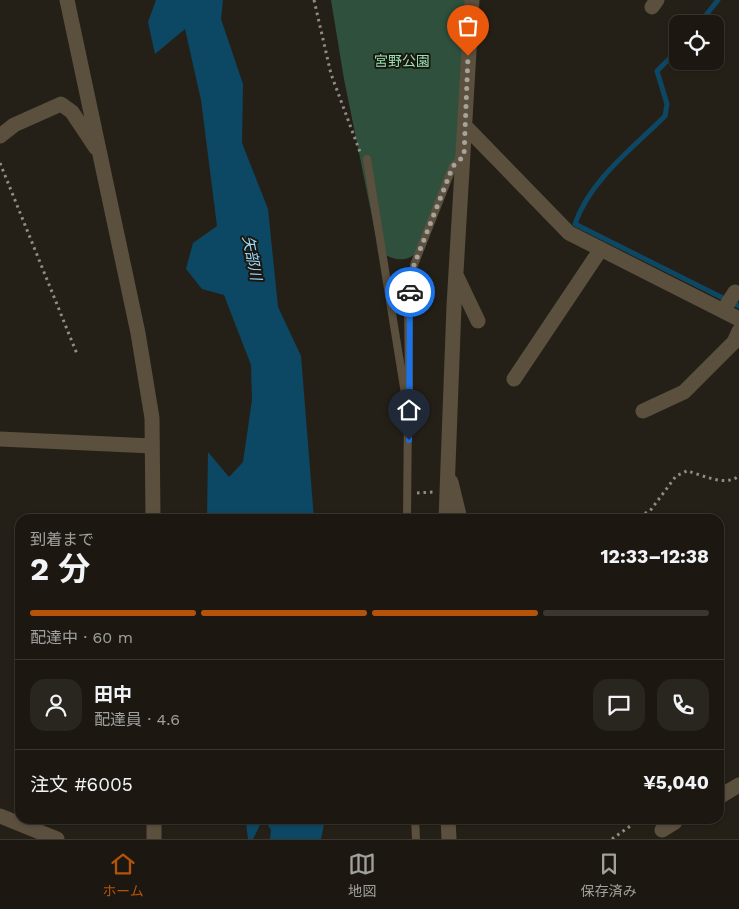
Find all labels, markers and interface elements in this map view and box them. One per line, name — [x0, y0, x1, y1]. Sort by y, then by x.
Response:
pin — [447, 5, 489, 56]
icon: bag — [454, 12, 482, 40]
map controls — [669, 15, 724, 70]
button: locate — [669, 15, 724, 70]
park label: 宮野公園 — [374, 53, 430, 69]
water label: 矢部川 — [239, 234, 266, 284]
courier — [385, 267, 435, 317]
icon: car — [396, 278, 424, 306]
pin — [388, 389, 430, 440]
icon: home — [395, 396, 423, 424]
text: 到着まで — [30, 530, 94, 549]
text: 12:33–12:38 — [600, 545, 709, 568]
text: 2 分 — [30, 550, 90, 588]
text: 配達中 · 60 m — [30, 628, 133, 647]
button: person — [30, 679, 82, 731]
button: chat — [593, 679, 645, 731]
button: phone — [657, 679, 709, 731]
text: 田中 — [94, 683, 132, 706]
text: 配達員 · 4.6 — [94, 710, 180, 729]
text: ¥5,040 — [643, 771, 709, 794]
text: 注文 #6005 — [30, 773, 133, 796]
tab: ホーム — [102, 850, 144, 900]
tab: 地図 — [348, 850, 376, 900]
tab: 保存済み — [581, 850, 637, 900]

